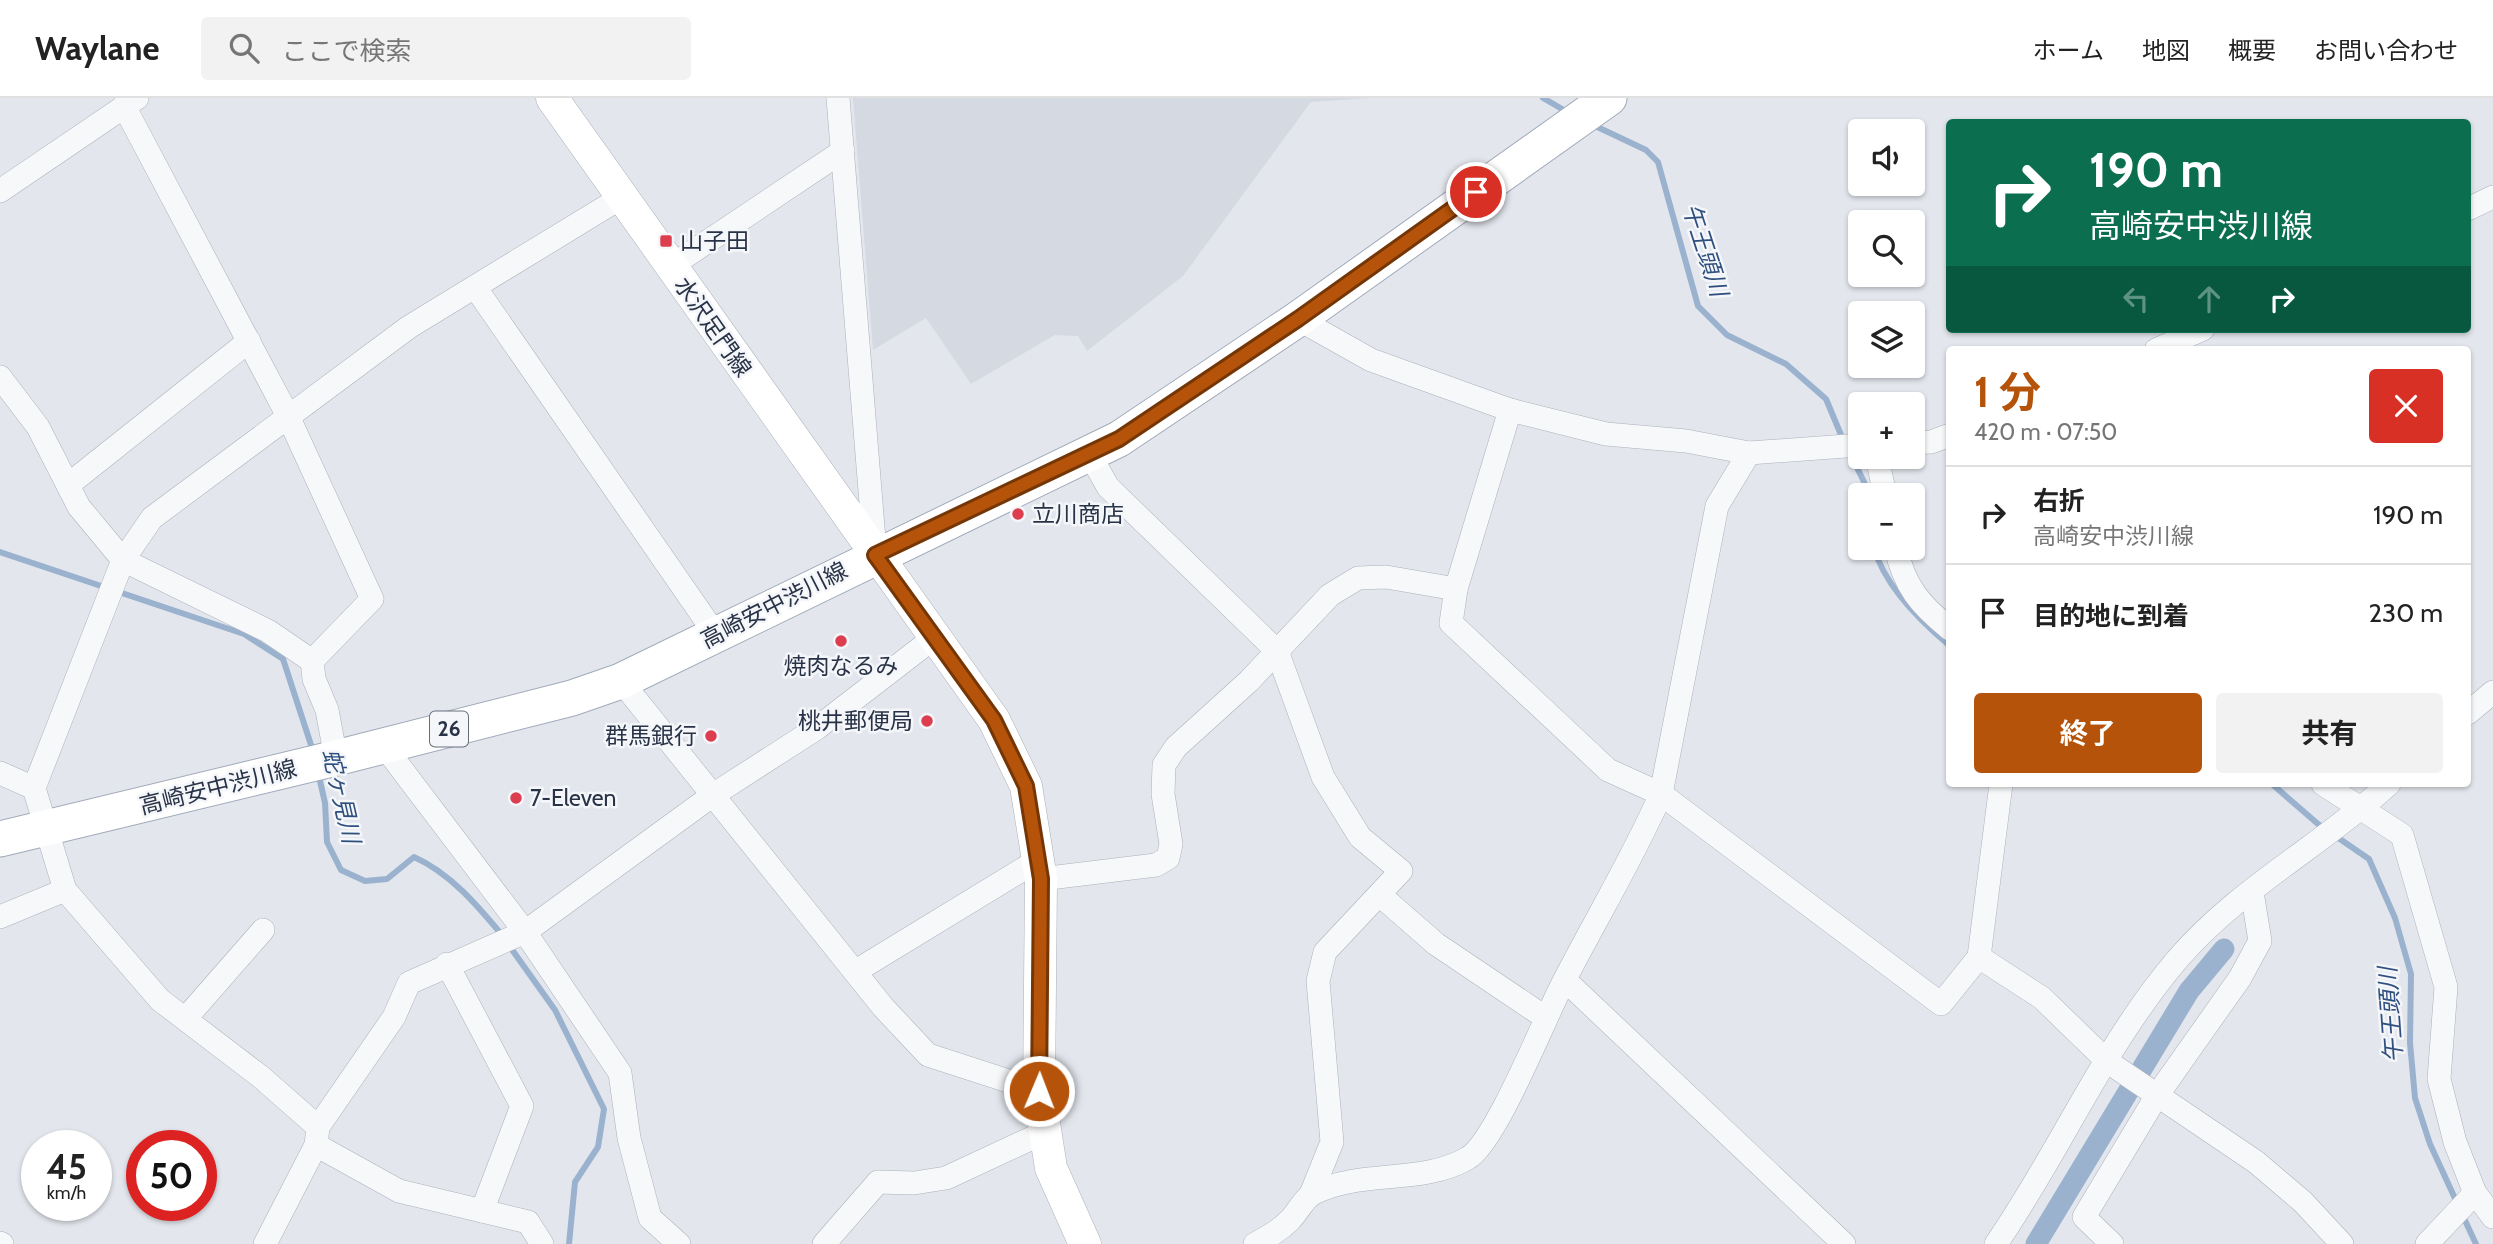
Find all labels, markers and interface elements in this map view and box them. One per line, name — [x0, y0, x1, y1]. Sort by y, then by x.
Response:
search box — [201, 17, 691, 80]
text: Waylane — [35, 28, 159, 68]
icon: search — [225, 29, 263, 67]
text: ここで検索 — [281, 35, 411, 67]
text: ホーム — [2033, 36, 2104, 65]
text: 地図 — [2142, 36, 2190, 65]
text: 概要 — [2228, 36, 2276, 65]
text: お問い合わせ — [2314, 36, 2458, 65]
map controls — [1848, 119, 1925, 560]
button: sound — [1848, 119, 1925, 196]
text: 190 m — [2089, 140, 2223, 199]
icon: right — [1974, 147, 2065, 238]
pin — [1446, 162, 1506, 222]
icon: arrive — [1457, 173, 1495, 211]
water label: 午王頭川 — [1677, 200, 1735, 303]
text: 高崎安中渋川線 — [2089, 206, 2313, 245]
button: search — [1848, 210, 1925, 287]
place label: 山子田 — [680, 227, 749, 255]
marker: 山子田 — [658, 233, 674, 249]
street label: 水沢足門線 — [669, 272, 757, 382]
icon: left — [2117, 280, 2155, 318]
icon: ahead — [2190, 280, 2228, 318]
icon: right — [2263, 280, 2301, 318]
button: layers — [1848, 301, 1925, 378]
text: 1 分 — [1974, 366, 2041, 418]
button: close — [2369, 369, 2443, 443]
button: + — [1848, 392, 1925, 469]
text: 420 m · 07:50 — [1974, 418, 2117, 446]
button: − — [1848, 483, 1925, 560]
text: 右折 — [2033, 485, 2085, 517]
icon: right — [1974, 496, 2012, 534]
text: 190 m — [2373, 499, 2443, 531]
place label: 立川商店 — [1032, 500, 1124, 528]
marker: 立川商店 — [1010, 506, 1026, 522]
text: 高崎安中渋川線 — [2033, 522, 2194, 550]
street label: 高崎安中渋川線 — [696, 556, 852, 654]
icon: arrive — [1974, 594, 2012, 632]
text: 230 m — [2369, 597, 2443, 629]
text: 目的地に到着 — [2033, 600, 2189, 632]
marker: 焼肉なるみ — [833, 633, 849, 649]
place label: 焼肉なるみ — [784, 652, 899, 680]
button: 終了 — [1974, 693, 2202, 773]
button: 共有 — [2216, 693, 2443, 773]
place label: 桃井郵便局 — [798, 707, 913, 735]
road number: 26 — [430, 712, 468, 746]
marker: 桃井郵便局 — [919, 713, 935, 729]
place label: 群馬銀行 — [605, 722, 697, 750]
marker: 群馬銀行 — [703, 728, 719, 744]
water label: 蛇ヶ見川 — [317, 746, 367, 849]
street label: 高崎安中渋川線 — [137, 754, 299, 820]
place label: 7-Eleven — [530, 784, 616, 812]
marker: 7-Eleven — [508, 790, 524, 806]
water label: 午王頭川 — [2372, 963, 2408, 1064]
position arrow — [1002, 1054, 1076, 1128]
speed limit sign: 50 — [126, 1130, 217, 1221]
text: 45 — [46, 1145, 87, 1188]
text: km/h — [47, 1182, 86, 1204]

